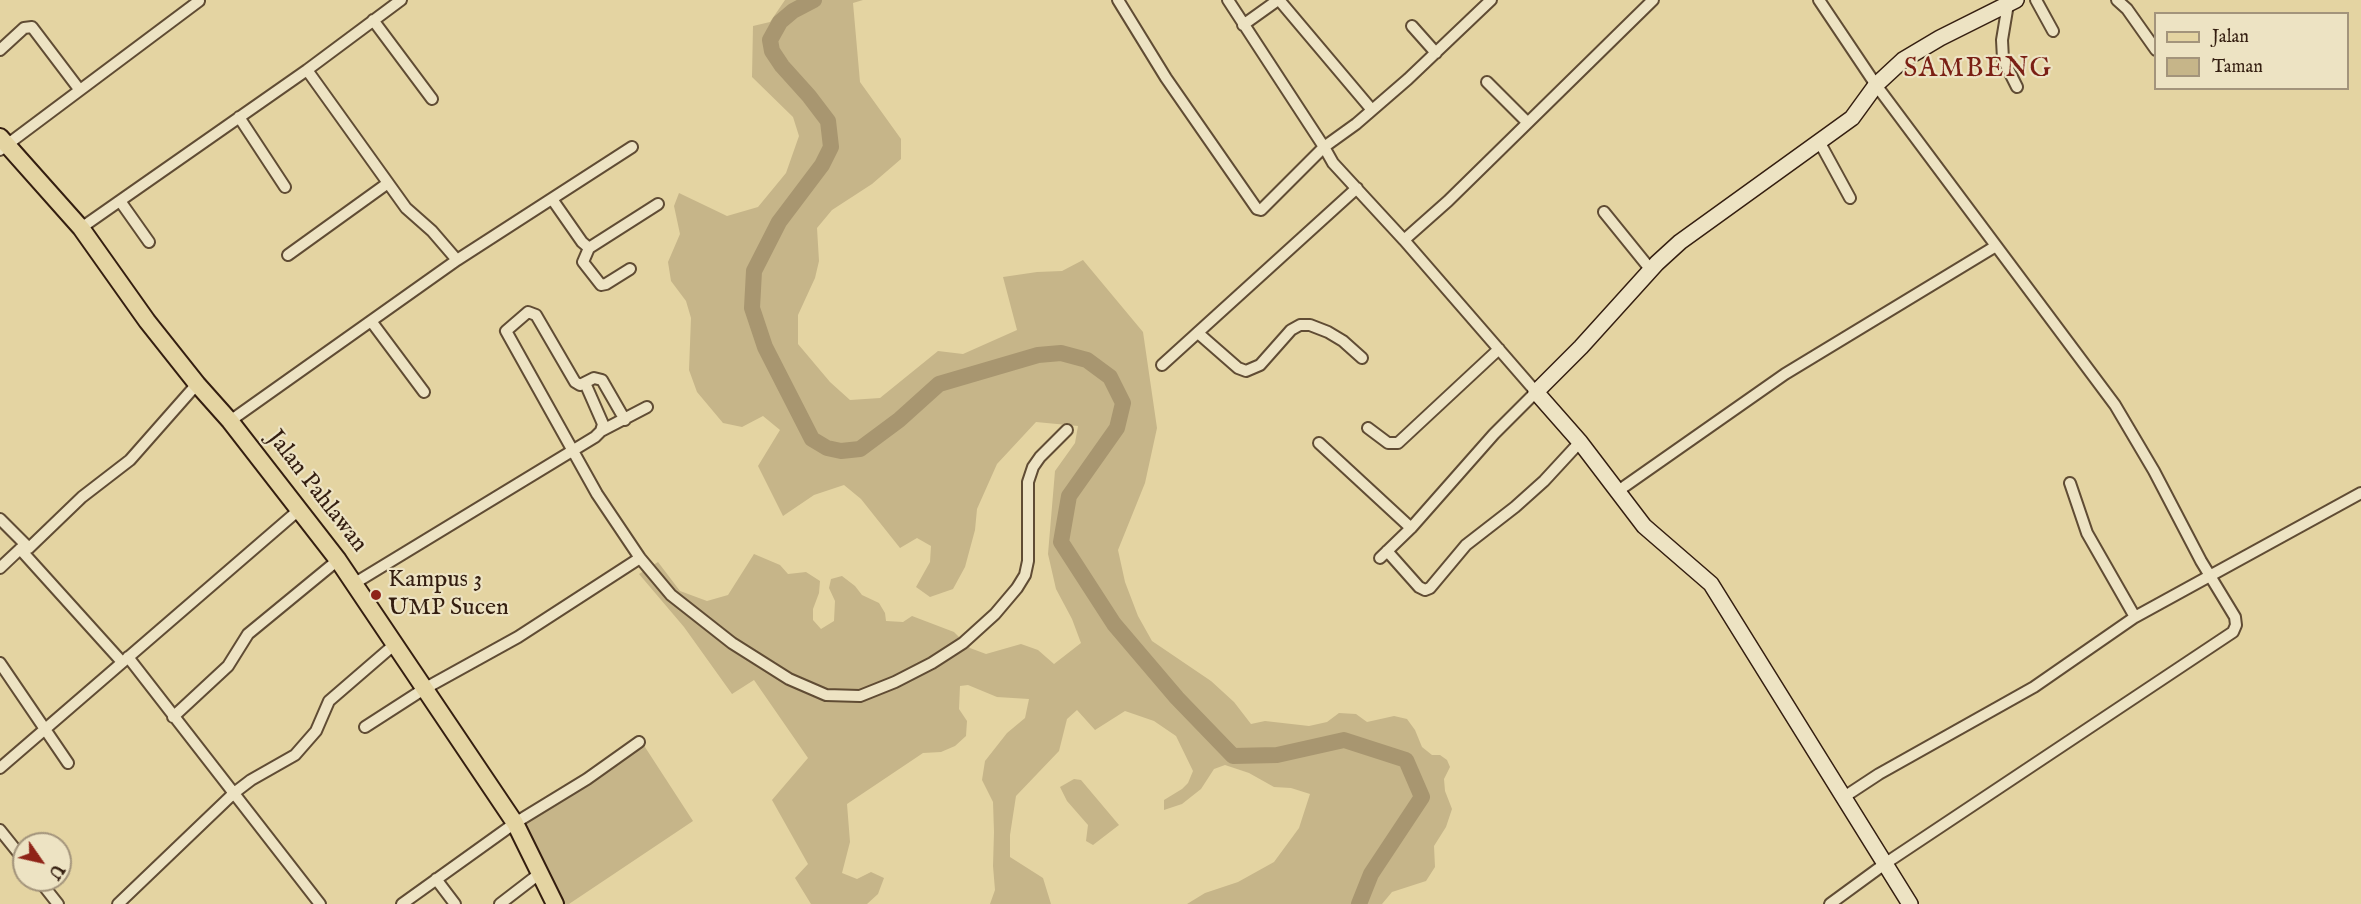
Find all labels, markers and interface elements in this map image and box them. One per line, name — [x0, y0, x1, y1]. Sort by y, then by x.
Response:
legend — [2154, 12, 2349, 90]
text: Jalan — [2212, 26, 2249, 49]
district label: SAMBENG — [1903, 54, 2053, 86]
text: Taman — [2212, 56, 2263, 79]
street label: Jalan Pahlawan — [259, 425, 373, 559]
place label: Kampus 3 UMP Sucen — [388, 567, 509, 623]
marker: Kampus 3 UMP Sucen — [369, 588, 383, 602]
north arrow — [12, 832, 72, 892]
text: U — [43, 860, 67, 882]

